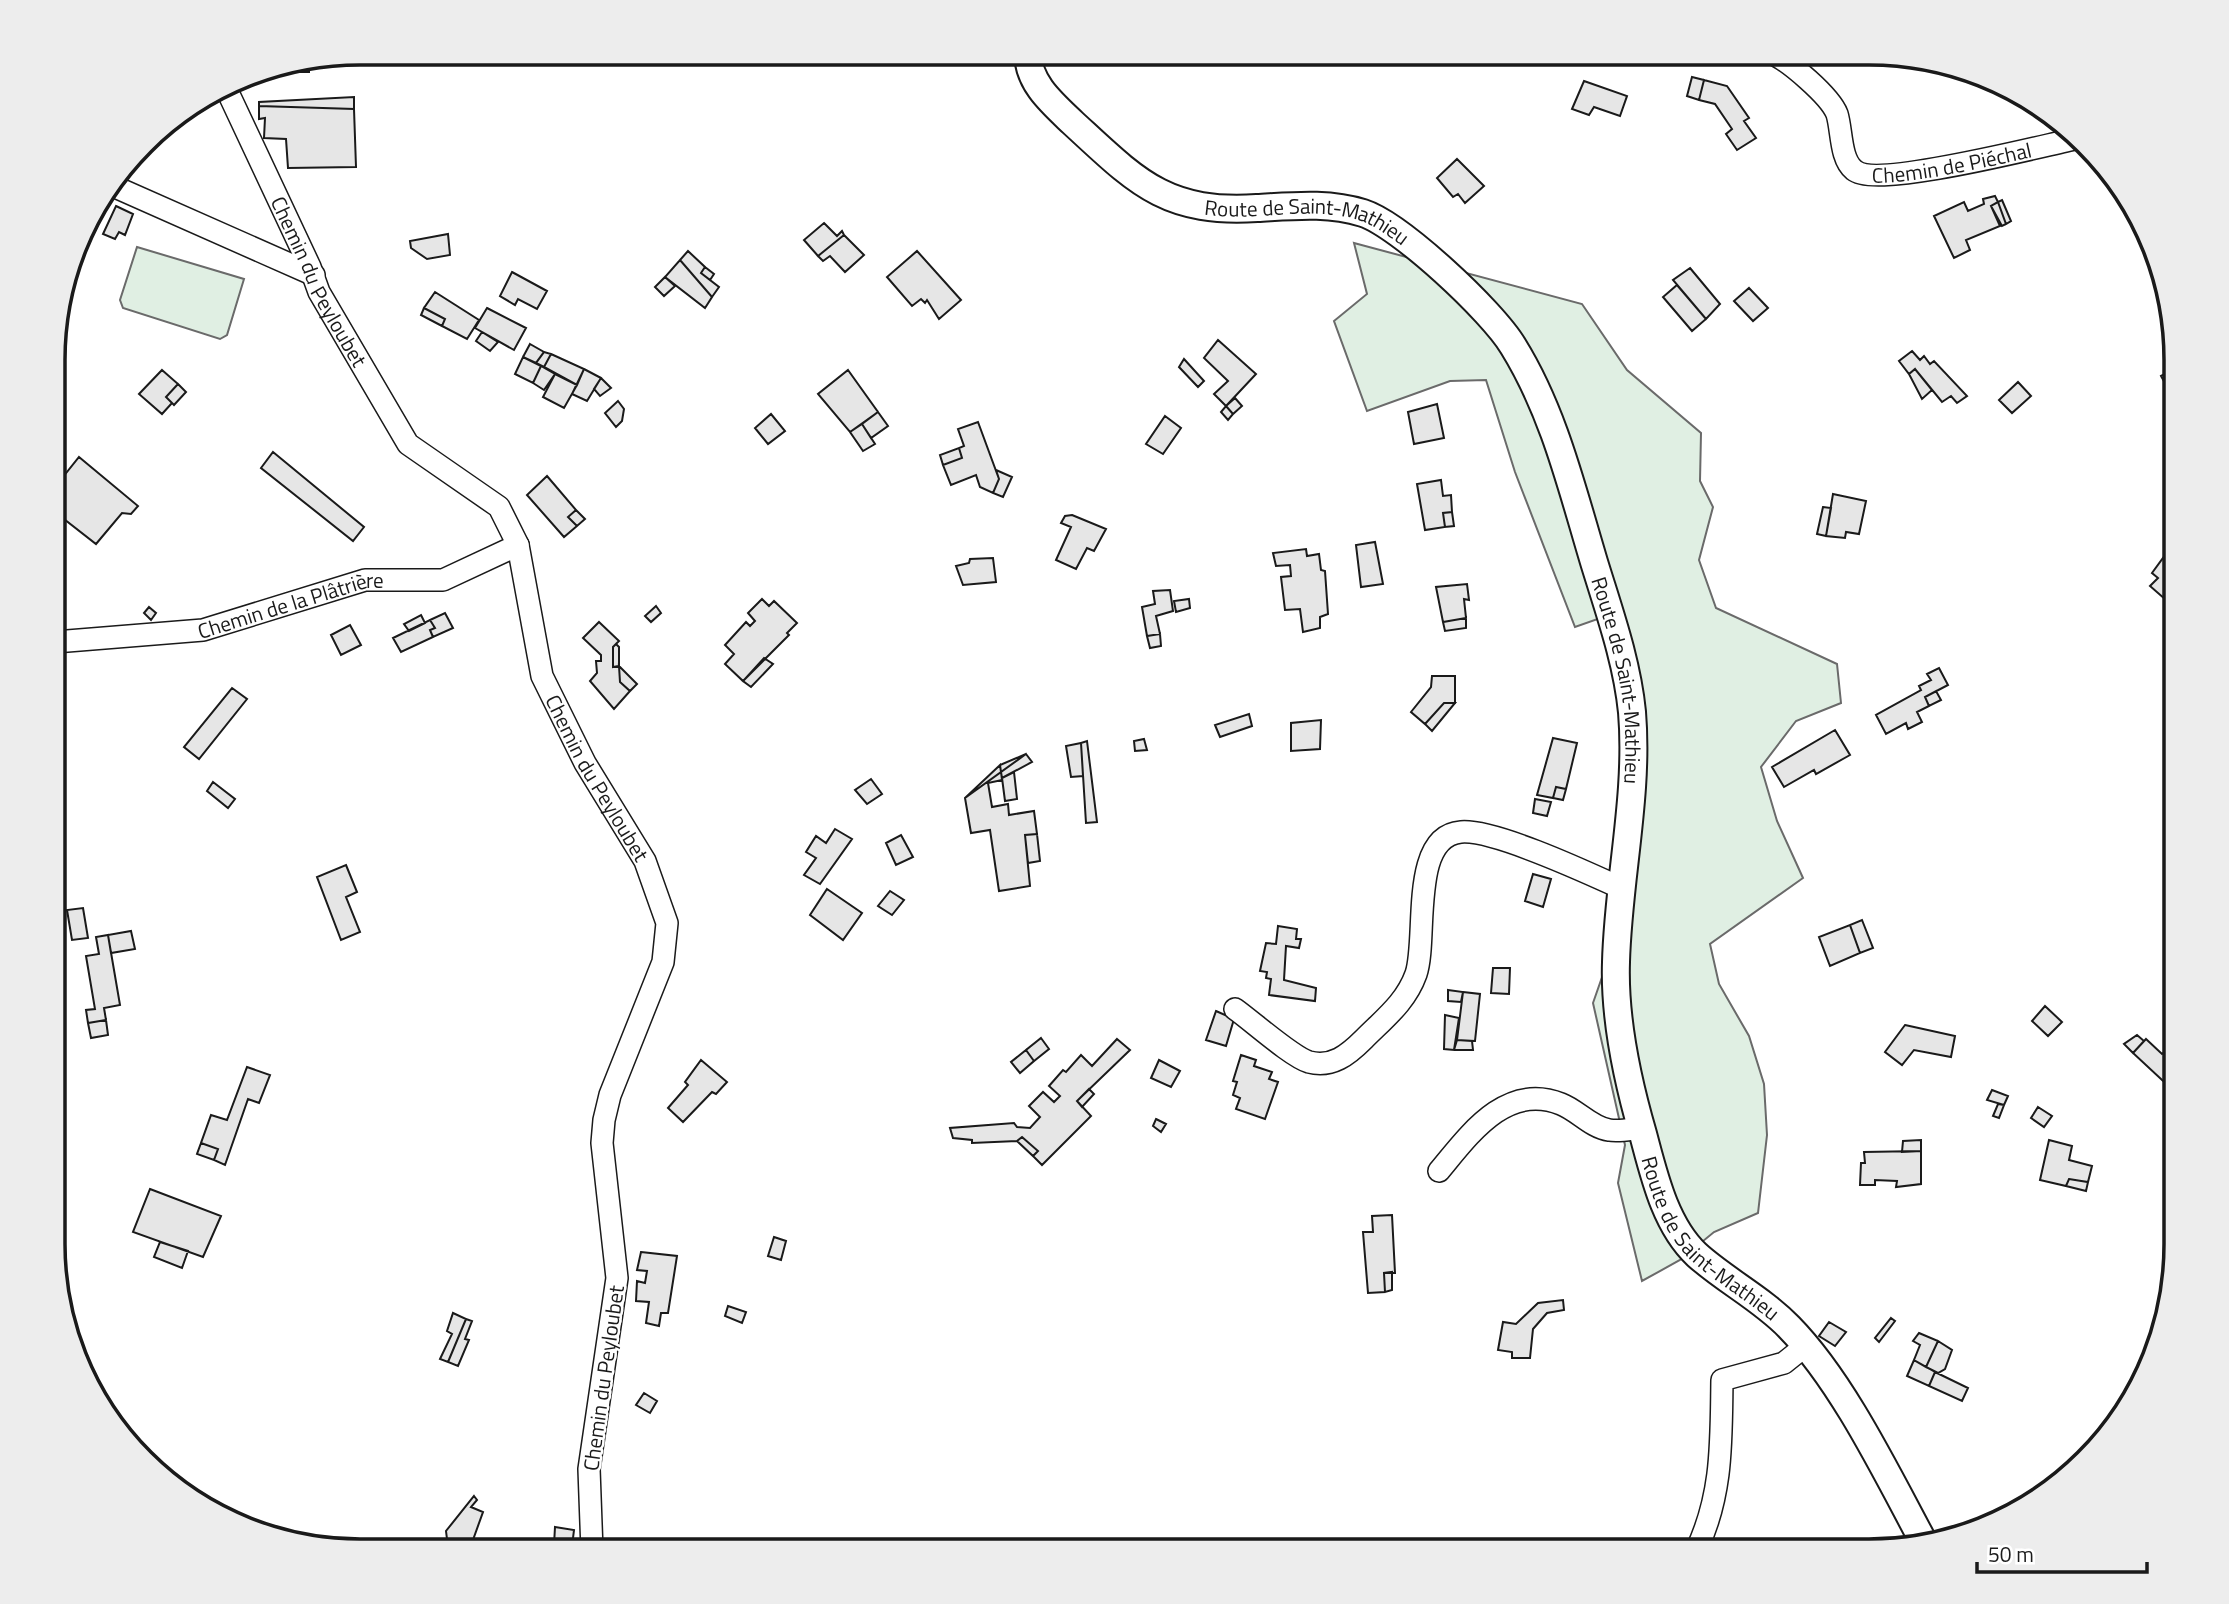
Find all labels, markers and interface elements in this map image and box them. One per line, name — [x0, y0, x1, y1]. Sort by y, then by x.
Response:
street label: Chemin de Piéchal — [1872, 133, 2034, 191]
street label: Route de Saint-Mathieu — [1203, 190, 1417, 253]
street label: Chemin du Peyloubet — [263, 191, 376, 373]
street label: Chemin de la Plâtrière — [193, 564, 384, 647]
street label: Route de Saint-Mathieu — [1583, 572, 1649, 785]
street label: Chemin du Peyloubet — [538, 689, 658, 868]
street label: Route de Saint-Mathieu — [1634, 1152, 1787, 1328]
street label: Chemin du Peyloubet — [574, 1282, 632, 1473]
scale bar — [1977, 1530, 2147, 1574]
text: 50 m — [1988, 1538, 2034, 1570]

